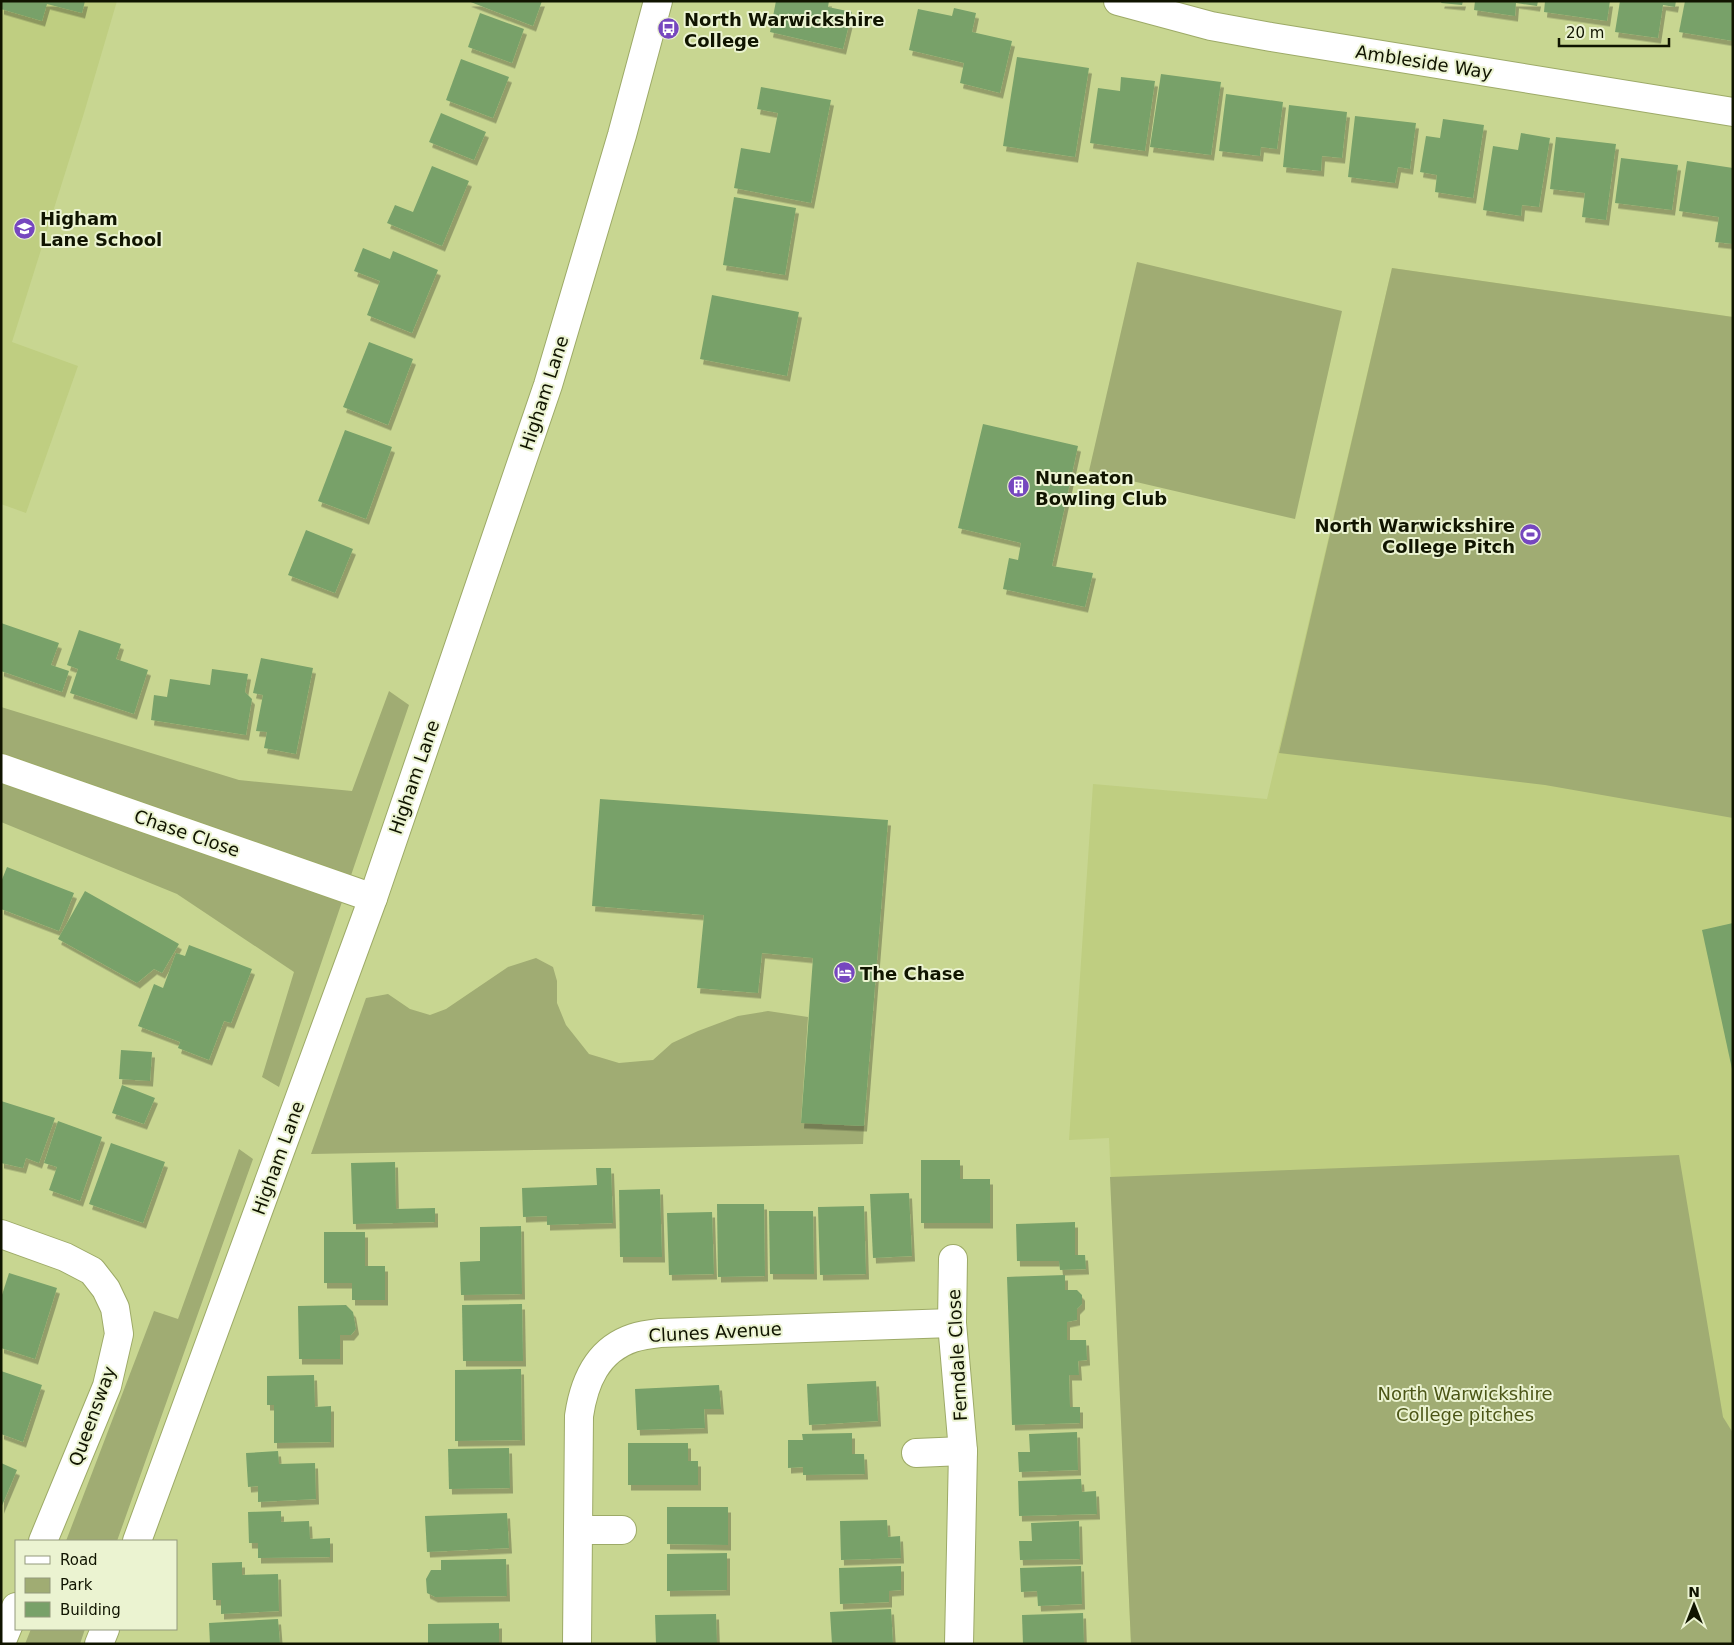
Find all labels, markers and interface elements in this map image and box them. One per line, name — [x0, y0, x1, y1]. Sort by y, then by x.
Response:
place label: North Warwickshire College — [684, 9, 884, 51]
scale bar — [1559, 15, 1669, 47]
bus stop icon: North Warwickshire College — [656, 17, 680, 41]
text: 20 m — [1566, 24, 1604, 42]
street label: Ambleside Way — [1354, 41, 1494, 83]
place label: Higham Lane School — [40, 208, 162, 250]
school or university icon: Higham Lane School — [12, 216, 36, 240]
street label: Higham Lane — [516, 333, 572, 453]
place label: Nuneaton Bowling Club — [1035, 467, 1167, 509]
building icon: Nuneaton Bowling Club — [1007, 475, 1031, 499]
place label: North Warwickshire College Pitch — [1315, 515, 1515, 557]
sports icon: North Warwickshire College Pitch — [1519, 523, 1543, 547]
street label: Higham Lane — [385, 717, 443, 837]
street label: Chase Close — [131, 805, 243, 861]
hotel icon: The Chase — [832, 961, 856, 985]
place label: The Chase — [860, 963, 965, 984]
street label: Higham Lane — [248, 1098, 308, 1218]
street label: Ferndale Close — [943, 1288, 971, 1422]
street label: Clunes Avenue — [648, 1318, 782, 1346]
street label: Queensway — [64, 1363, 120, 1469]
park label: North Warwickshire College pitches — [1377, 1383, 1553, 1425]
legend — [15, 1540, 178, 1630]
text: Road — [60, 1551, 98, 1569]
text: Park — [60, 1576, 93, 1594]
north arrow — [1669, 1580, 1719, 1630]
text: N — [1688, 1584, 1700, 1600]
text: Building — [60, 1601, 121, 1619]

